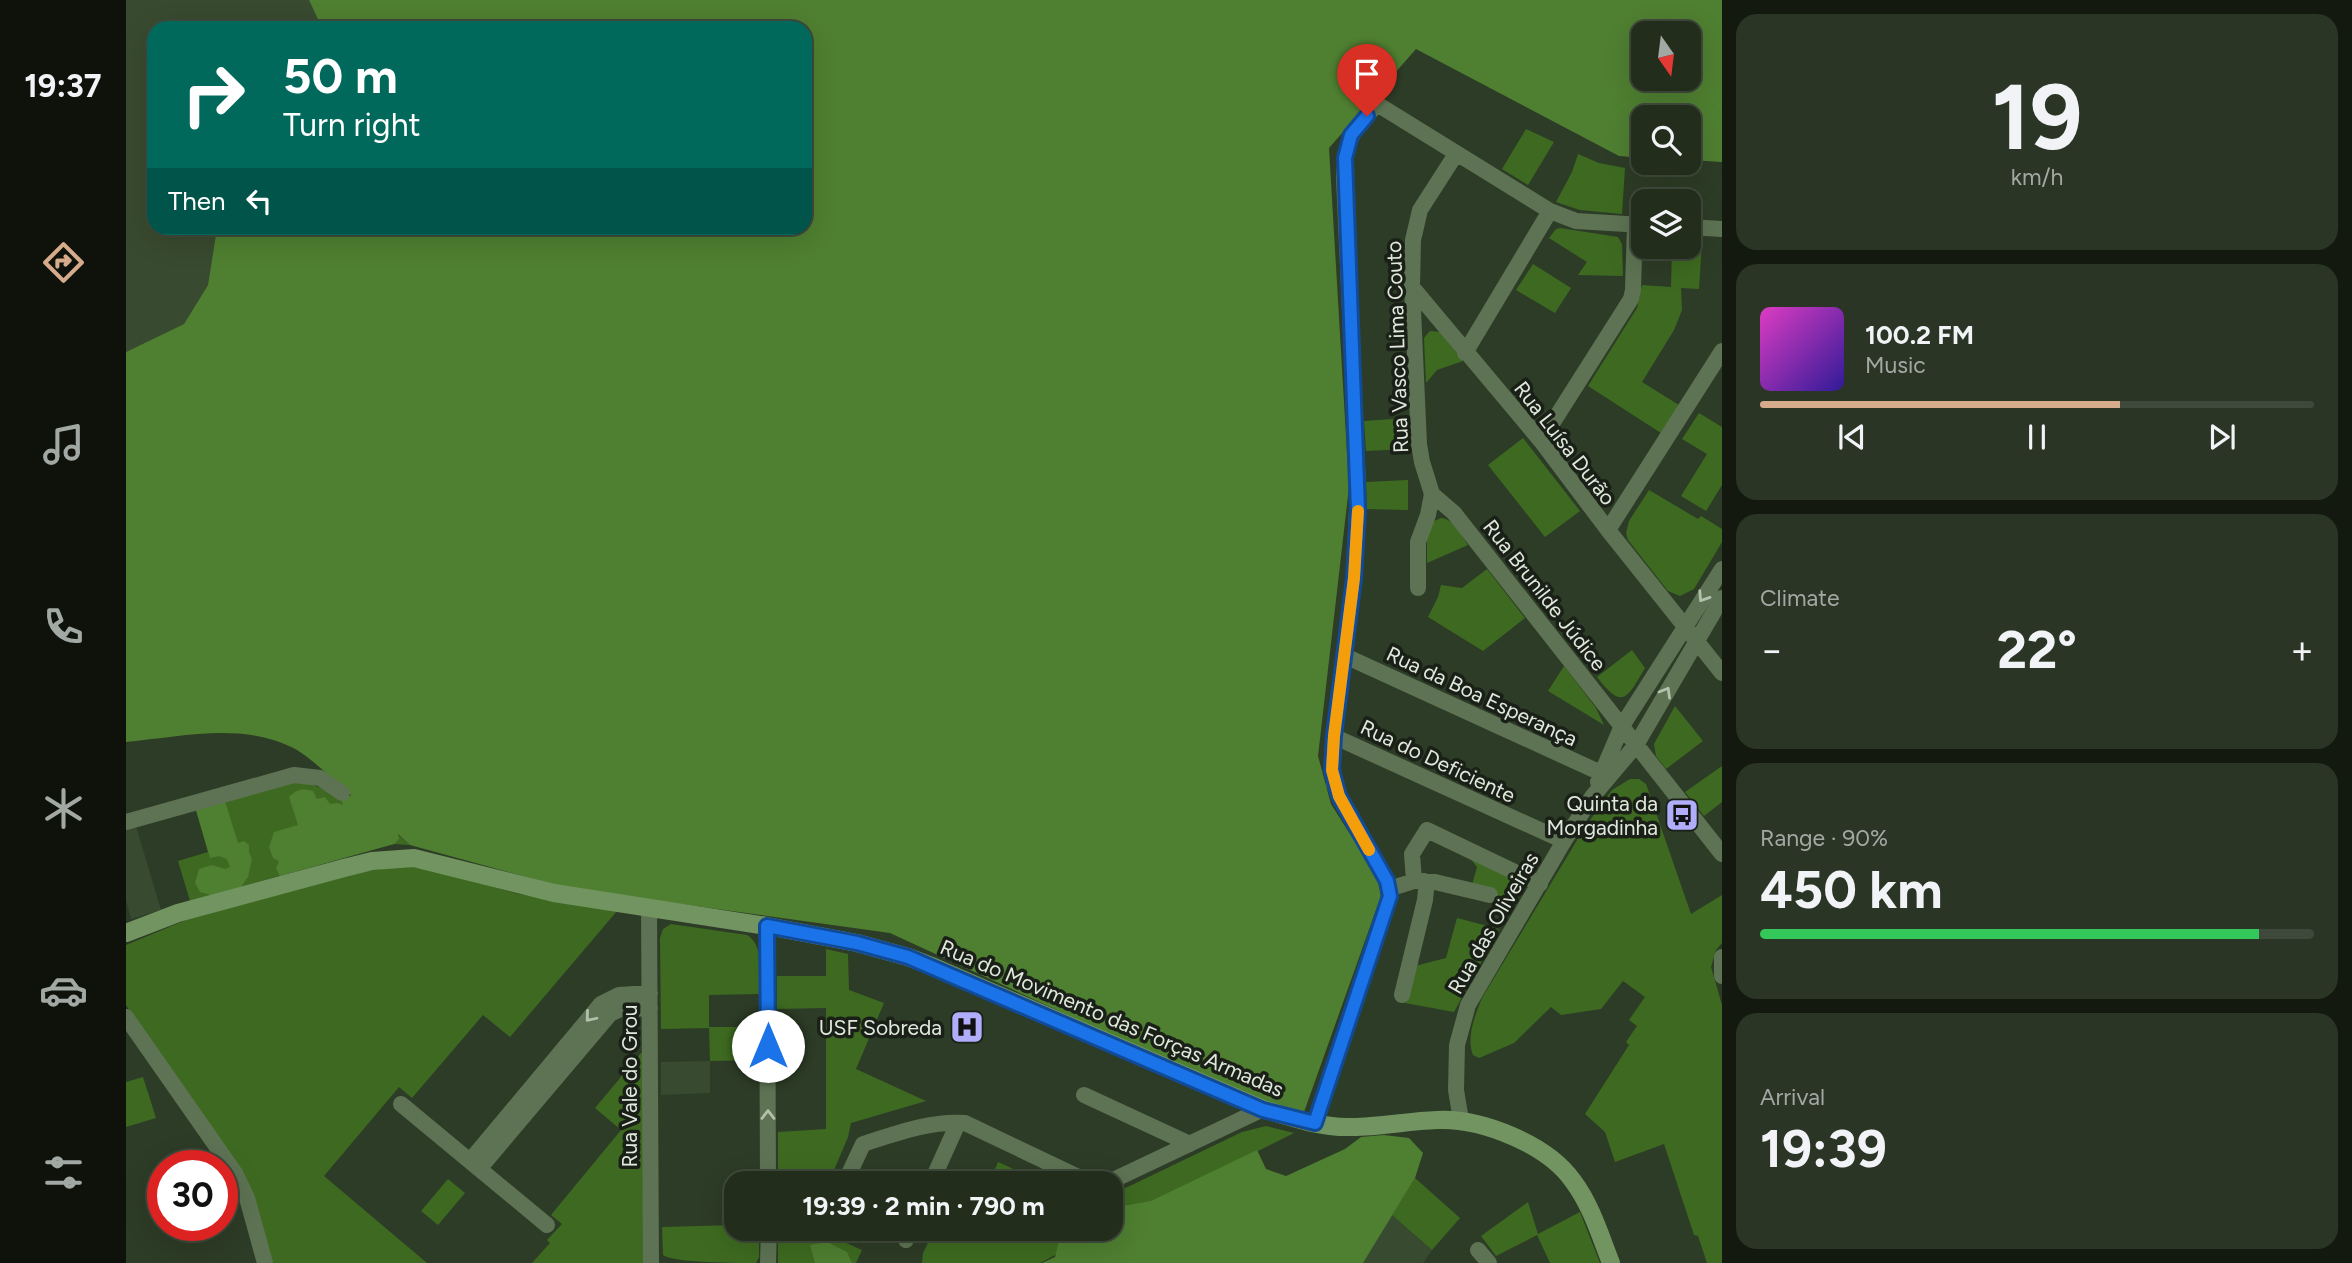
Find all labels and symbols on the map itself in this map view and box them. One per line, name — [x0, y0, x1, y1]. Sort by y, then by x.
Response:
north arrow — [1631, 21, 1701, 91]
pin — [1337, 44, 1397, 116]
street label: Rua Vasco Lima Couto — [1381, 240, 1413, 454]
street label: Rua Luísa Durão — [1509, 376, 1621, 510]
street label: Rua Brunilde Júdice — [1478, 514, 1612, 676]
one-way arrow — [1699, 589, 1712, 602]
street label: Rua da Boa Esperança — [1383, 641, 1581, 751]
one-way arrow — [1658, 686, 1671, 699]
street label: Rua do Deficiente — [1357, 714, 1519, 808]
place label: Quinta da Morgadinha — [1547, 791, 1658, 840]
bus stop icon: Quinta da Morgadinha — [1663, 796, 1701, 834]
street label: Rua das Oliveiras — [1442, 848, 1544, 998]
street label: Rua do Movimento das Forças Armadas — [937, 934, 1287, 1102]
street label: Rua Vale do Grou — [617, 1004, 642, 1168]
one-way arrow — [586, 1008, 598, 1021]
hospital icon: USF Sobreda — [948, 1008, 986, 1046]
position arrow — [731, 1009, 805, 1083]
place label: USF Sobreda — [819, 1015, 942, 1040]
one-way arrow — [760, 1109, 776, 1120]
speed limit sign: 30 — [147, 1150, 238, 1241]

